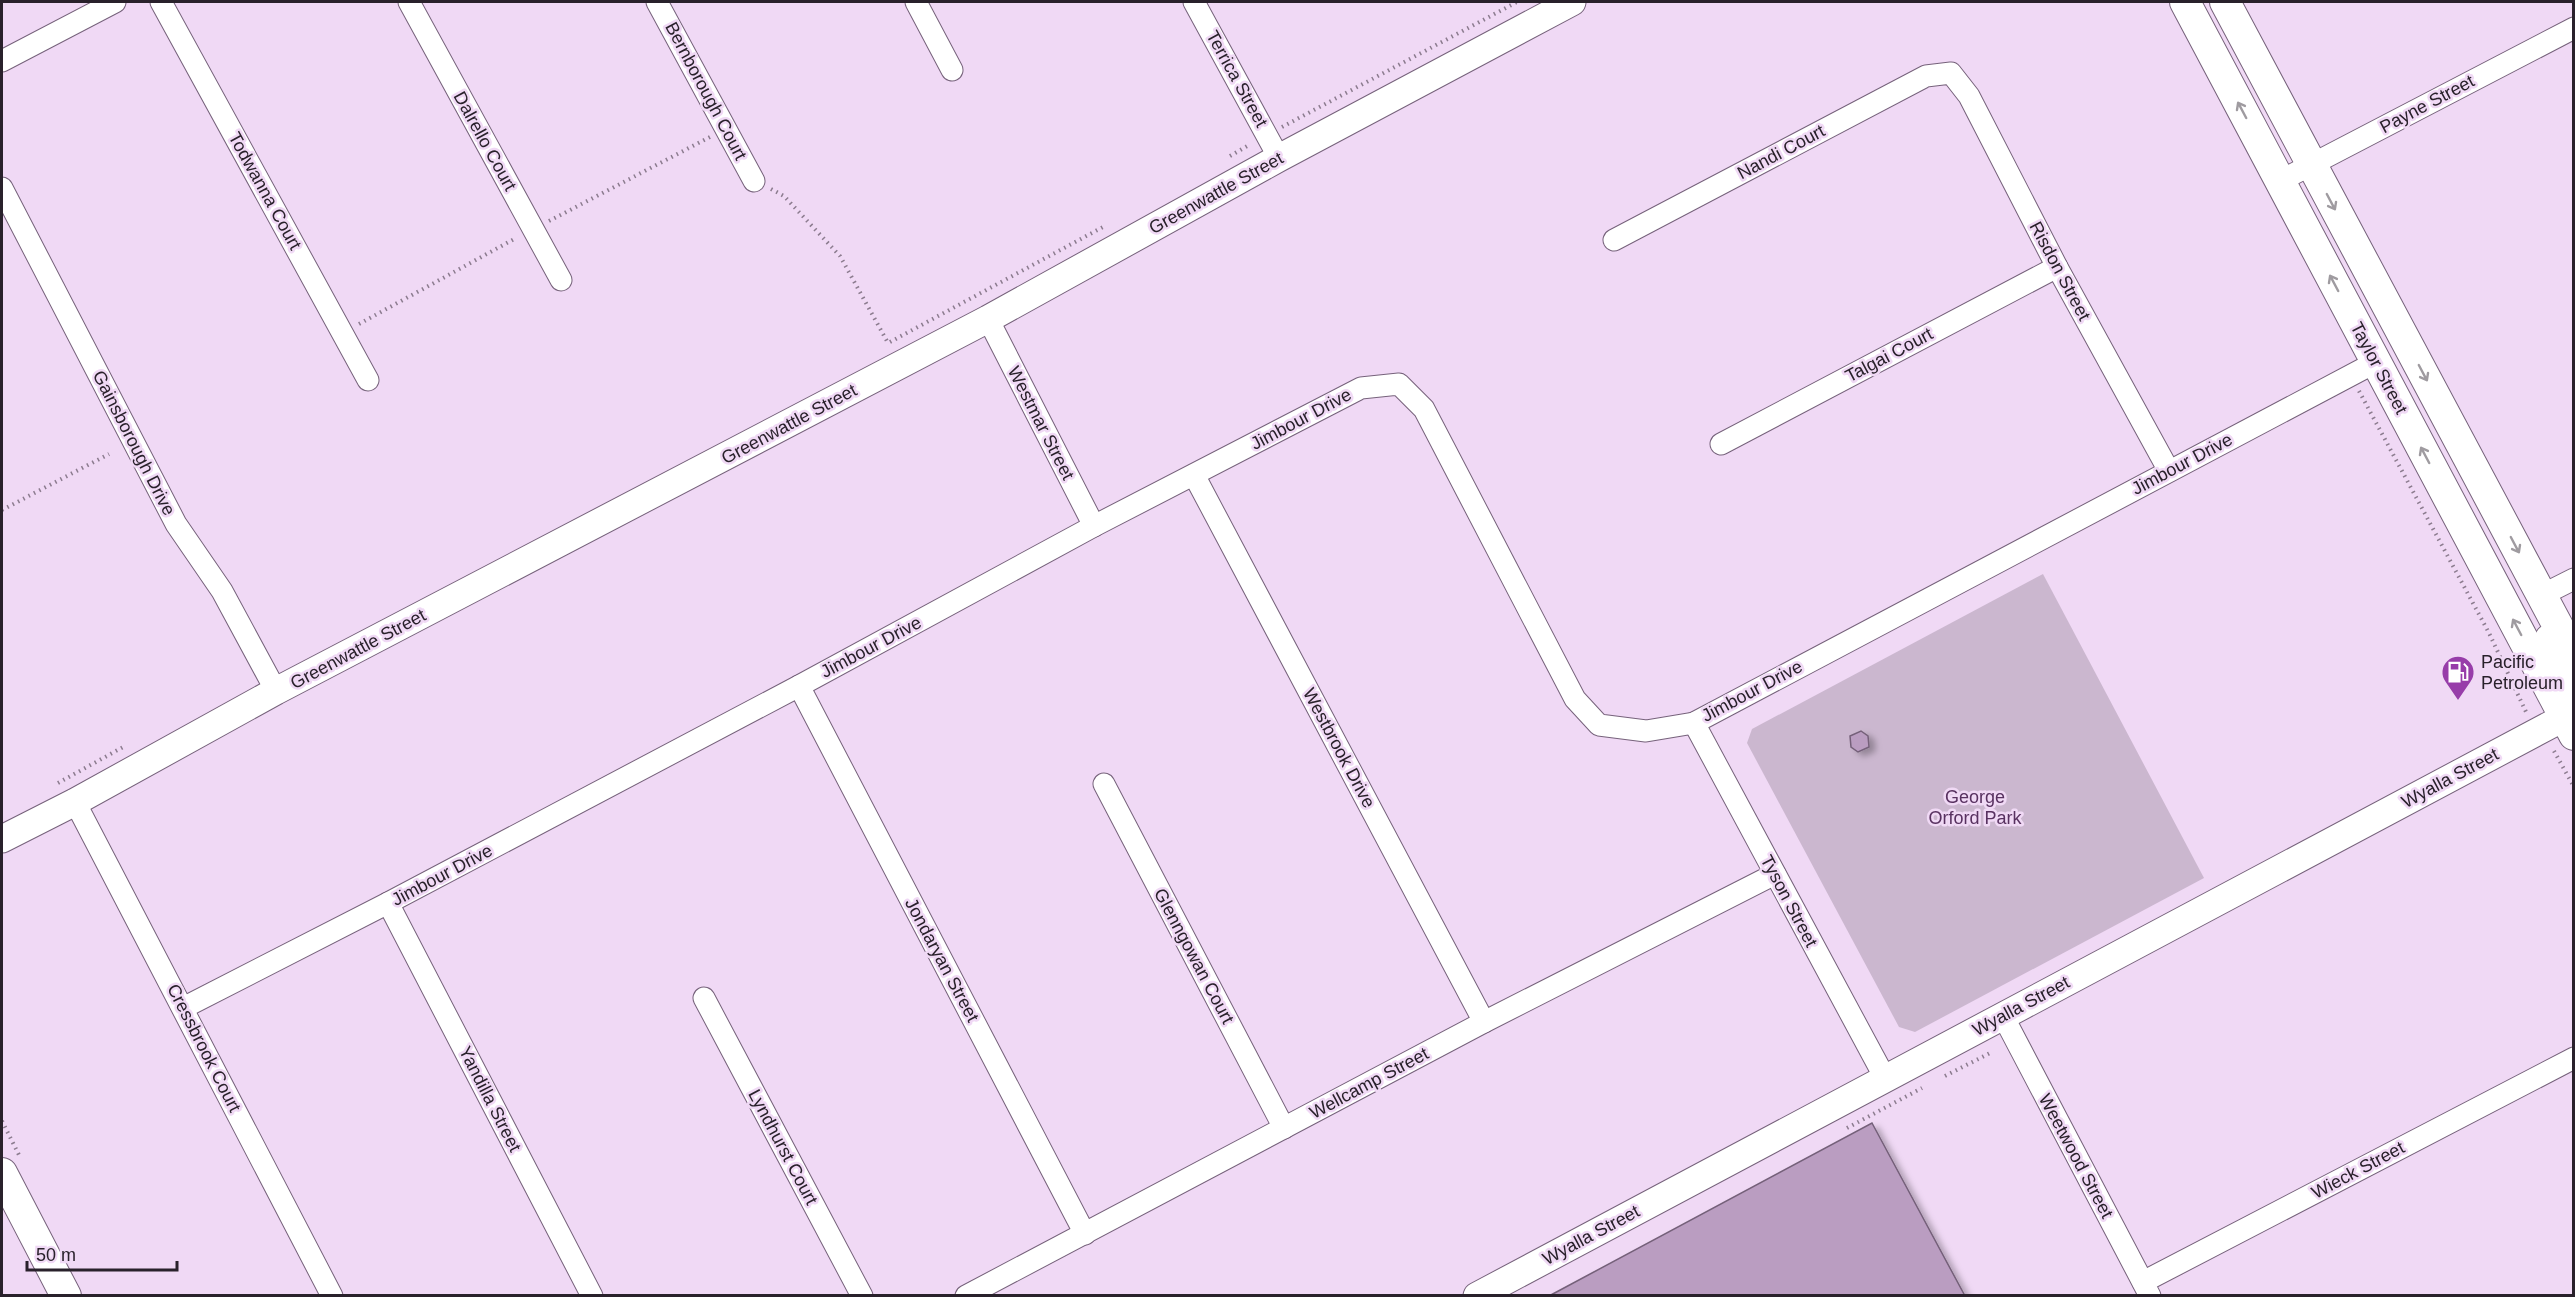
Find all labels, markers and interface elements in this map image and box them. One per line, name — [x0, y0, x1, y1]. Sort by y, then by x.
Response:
street label: Bernborough Court — [661, 19, 751, 163]
street label: Terrica Street — [1202, 27, 1272, 131]
street label: Payne Street — [2376, 71, 2478, 137]
street label: Dalrello Court — [450, 88, 520, 194]
one-way arrow — [2236, 102, 2247, 120]
street label: Nandi Court — [1734, 121, 1828, 183]
street label: Todwanna Court — [224, 129, 306, 253]
street label: Greenwattle Street — [1146, 148, 1286, 238]
one-way arrow — [2326, 192, 2337, 210]
street label: Risdon Street — [2026, 218, 2094, 324]
one-way arrow — [2327, 274, 2339, 292]
street label: Taylor Street — [2346, 319, 2412, 417]
street label: Talgai Court — [1842, 324, 1936, 386]
street label: Westmar Street — [1004, 363, 1078, 483]
one-way arrow — [2418, 364, 2429, 382]
street label: Gainsborough Drive — [89, 367, 179, 519]
street label: Greenwattle Street — [718, 380, 860, 468]
street label: Jimbour Drive — [1247, 384, 1355, 454]
street label: Jimbour Drive — [2128, 429, 2236, 499]
one-way arrow — [2419, 447, 2431, 464]
one-way arrow — [2510, 536, 2521, 554]
street label: Greenwattle Street — [287, 605, 429, 693]
street label: Jimbour Drive — [817, 612, 925, 682]
one-way arrow — [2511, 619, 2523, 636]
place label: Pacific Petroleum — [2481, 652, 2563, 693]
fuel station icon: Pacific Petroleum — [2440, 654, 2476, 701]
street label: Jimbour Drive — [1698, 656, 1806, 726]
street label: Westbrook Drive — [1299, 685, 1379, 811]
street label: Wyalla Street — [2398, 744, 2502, 812]
park label: George Orford Park — [1928, 787, 2023, 828]
street label: Jimbour Drive — [388, 840, 496, 910]
street label: Tyson Street — [1756, 852, 1822, 950]
street label: Glenngowan Court — [1150, 885, 1238, 1027]
street label: Jondaryan Street — [901, 895, 983, 1025]
street label: Wyalla Street — [1969, 972, 2073, 1040]
street label: Cressbrook Court — [163, 981, 245, 1115]
street label: Yandilla Street — [455, 1043, 525, 1155]
street label: Wellcamp Street — [1306, 1043, 1432, 1123]
street label: Lyndhurst Court — [744, 1086, 822, 1208]
street label: Weetwood Street — [2035, 1090, 2117, 1222]
street label: Wieck Street — [2308, 1137, 2408, 1203]
street label: Wyalla Street — [1539, 1201, 1643, 1269]
scale bar — [27, 1234, 177, 1272]
text: 50 m — [36, 1245, 76, 1265]

